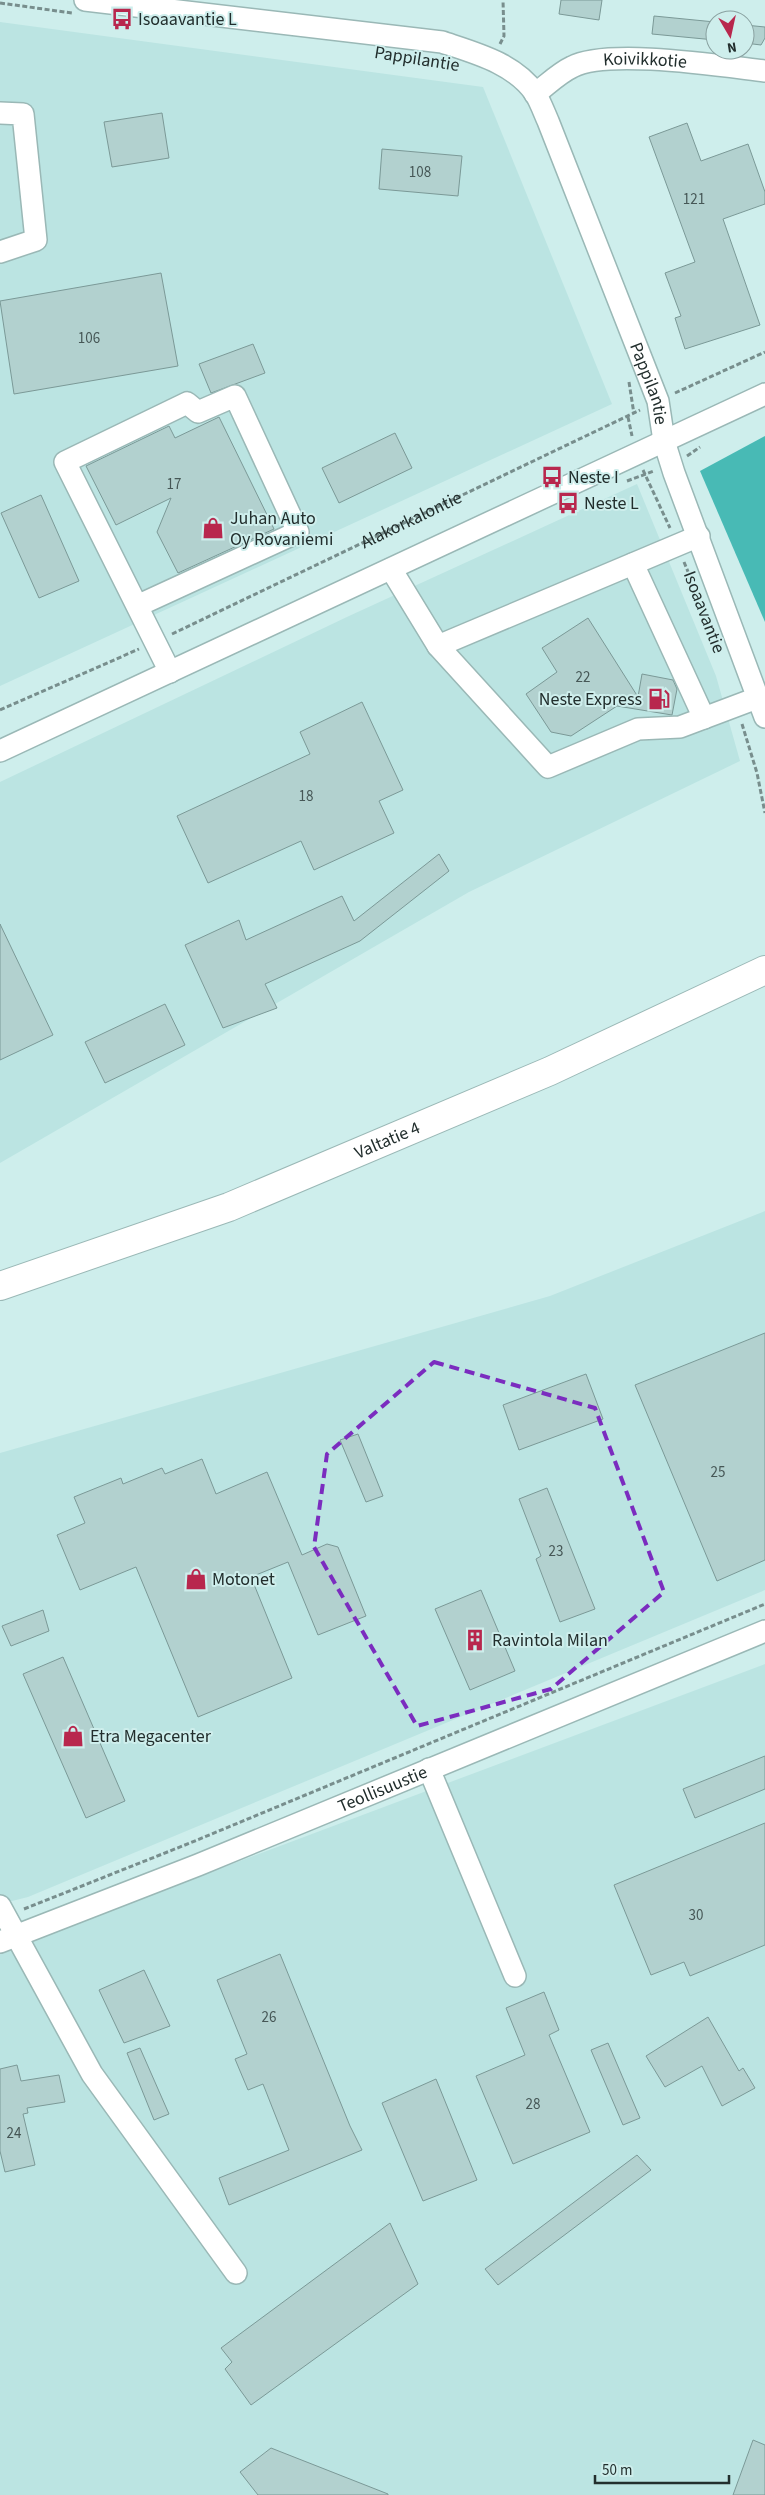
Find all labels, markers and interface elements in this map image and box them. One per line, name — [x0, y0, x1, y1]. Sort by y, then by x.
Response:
bus stop icon: Isoaavantie L — [109, 6, 135, 32]
place label: Isoaavantie L — [138, 7, 237, 32]
north arrow — [705, 10, 755, 60]
text: N — [726, 36, 738, 57]
street label: Pappilantie — [373, 40, 461, 78]
street label: Koivikkotie — [602, 46, 688, 74]
house number: 108 — [409, 162, 431, 183]
house number: 121 — [683, 189, 705, 210]
house number: 106 — [78, 328, 100, 349]
street label: Pappilantie — [624, 339, 674, 426]
bus stop icon: Neste I — [539, 464, 565, 490]
place label: Neste I — [568, 465, 619, 490]
house number: 17 — [167, 474, 181, 495]
street label: Alakorkalontie — [356, 485, 466, 555]
bus stop icon: Neste L — [555, 490, 581, 516]
place label: Neste L — [584, 491, 639, 516]
place label: Juhan Auto Oy Rovaniemi — [230, 506, 333, 552]
shop icon: Juhan Auto Oy Rovaniemi — [200, 515, 226, 541]
street label: Isoaavantie — [677, 567, 731, 657]
house number: 22 — [576, 667, 590, 688]
fuel station icon: Neste Express — [646, 686, 672, 712]
place label: Neste Express — [539, 687, 642, 712]
house number: 18 — [299, 786, 313, 807]
street label: Valtatie 4 — [350, 1115, 424, 1165]
house number: 25 — [711, 1462, 725, 1483]
house number: 23 — [549, 1541, 563, 1562]
shop icon: Motonet — [183, 1566, 209, 1592]
place label: Motonet — [212, 1567, 275, 1592]
building icon: Ravintola Milan — [462, 1627, 488, 1653]
place label: Ravintola Milan — [492, 1628, 608, 1653]
shop icon: Etra Megacenter — [60, 1723, 86, 1749]
place label: Etra Megacenter — [90, 1724, 212, 1749]
street label: Teollisuustie — [334, 1759, 431, 1818]
house number: 30 — [689, 1905, 703, 1926]
house number: 26 — [262, 2007, 276, 2028]
house number: 28 — [526, 2094, 540, 2115]
house number: 24 — [7, 2123, 22, 2144]
scale bar — [595, 2452, 729, 2484]
text: 50 m — [602, 2460, 632, 2481]

